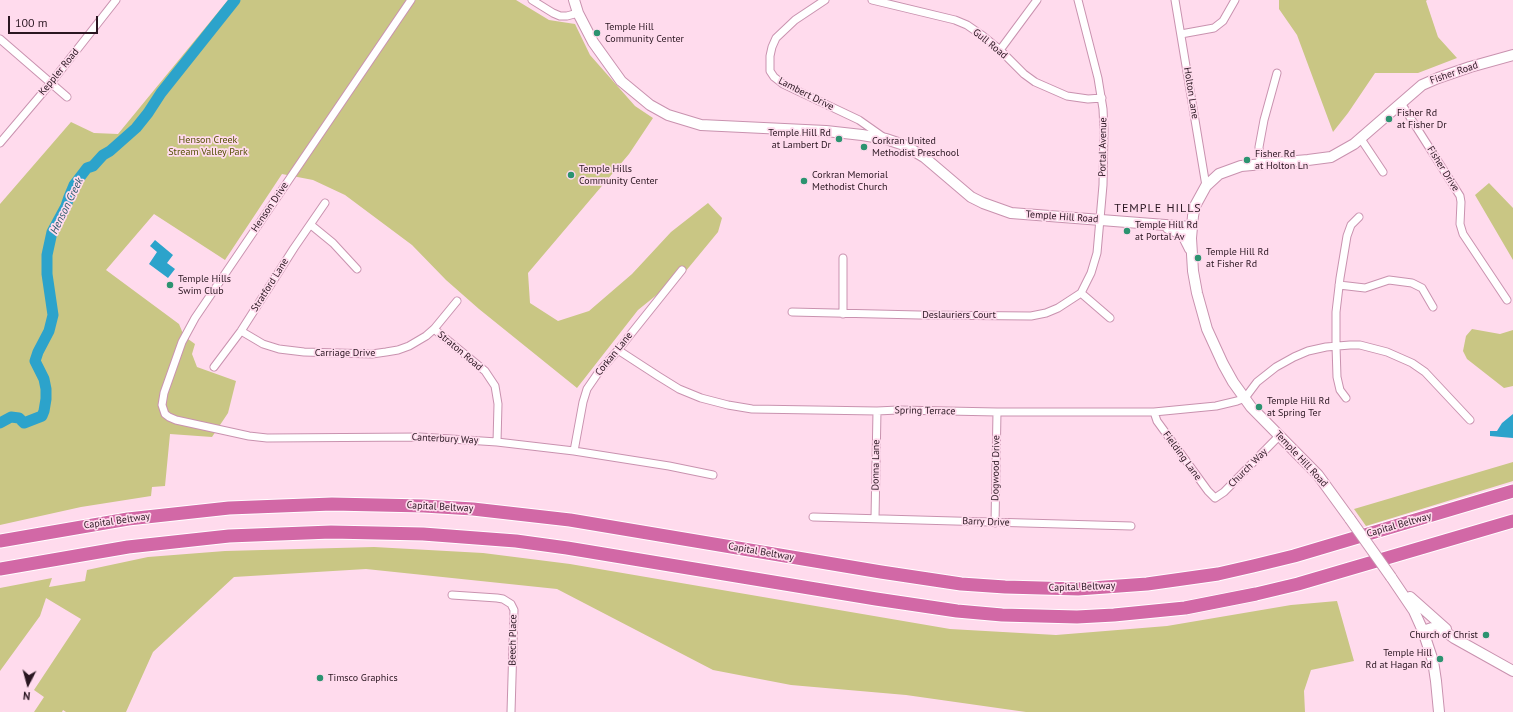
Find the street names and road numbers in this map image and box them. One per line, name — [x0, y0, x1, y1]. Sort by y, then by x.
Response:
street label: Gull Road — [970, 26, 1010, 62]
street label: Keppler Road — [36, 46, 82, 98]
street label: Fisher Road — [1428, 59, 1480, 87]
street label: Holton Lane — [1181, 66, 1201, 120]
street label: Lambert Drive — [776, 75, 836, 113]
street label: Portal Avenue — [1096, 117, 1110, 177]
street label: Fisher Drive — [1424, 144, 1462, 194]
street label: Henson Drive — [249, 180, 291, 234]
street label: Temple Hill Road — [1025, 208, 1099, 226]
street label: Stratford Lane — [249, 256, 291, 314]
street label: Deslauriers Court — [922, 309, 996, 321]
street label: Straton Road — [435, 329, 485, 373]
street label: Corkan Lane — [593, 330, 635, 378]
street label: Carriage Drive — [315, 347, 375, 359]
street label: Spring Terrace — [895, 404, 955, 418]
street label: Temple Hill Road — [1272, 428, 1330, 490]
street label: Fielding Lane — [1160, 429, 1204, 483]
street label: Canterbury Way — [411, 431, 479, 447]
street label: Dogwood Drive — [989, 435, 1003, 501]
street label: Donna Lane — [870, 439, 882, 491]
street label: Church Way — [1226, 446, 1270, 490]
street label: Capital Beltway — [406, 499, 474, 515]
street label: Capital Beltway — [83, 510, 151, 532]
street label: Capital Beltway — [1365, 510, 1433, 540]
street label: Barry Drive — [962, 515, 1010, 529]
street label: Capital Beltway — [727, 540, 795, 564]
street label: Capital Beltway — [1048, 580, 1116, 594]
street label: Beech Place — [507, 614, 519, 666]

